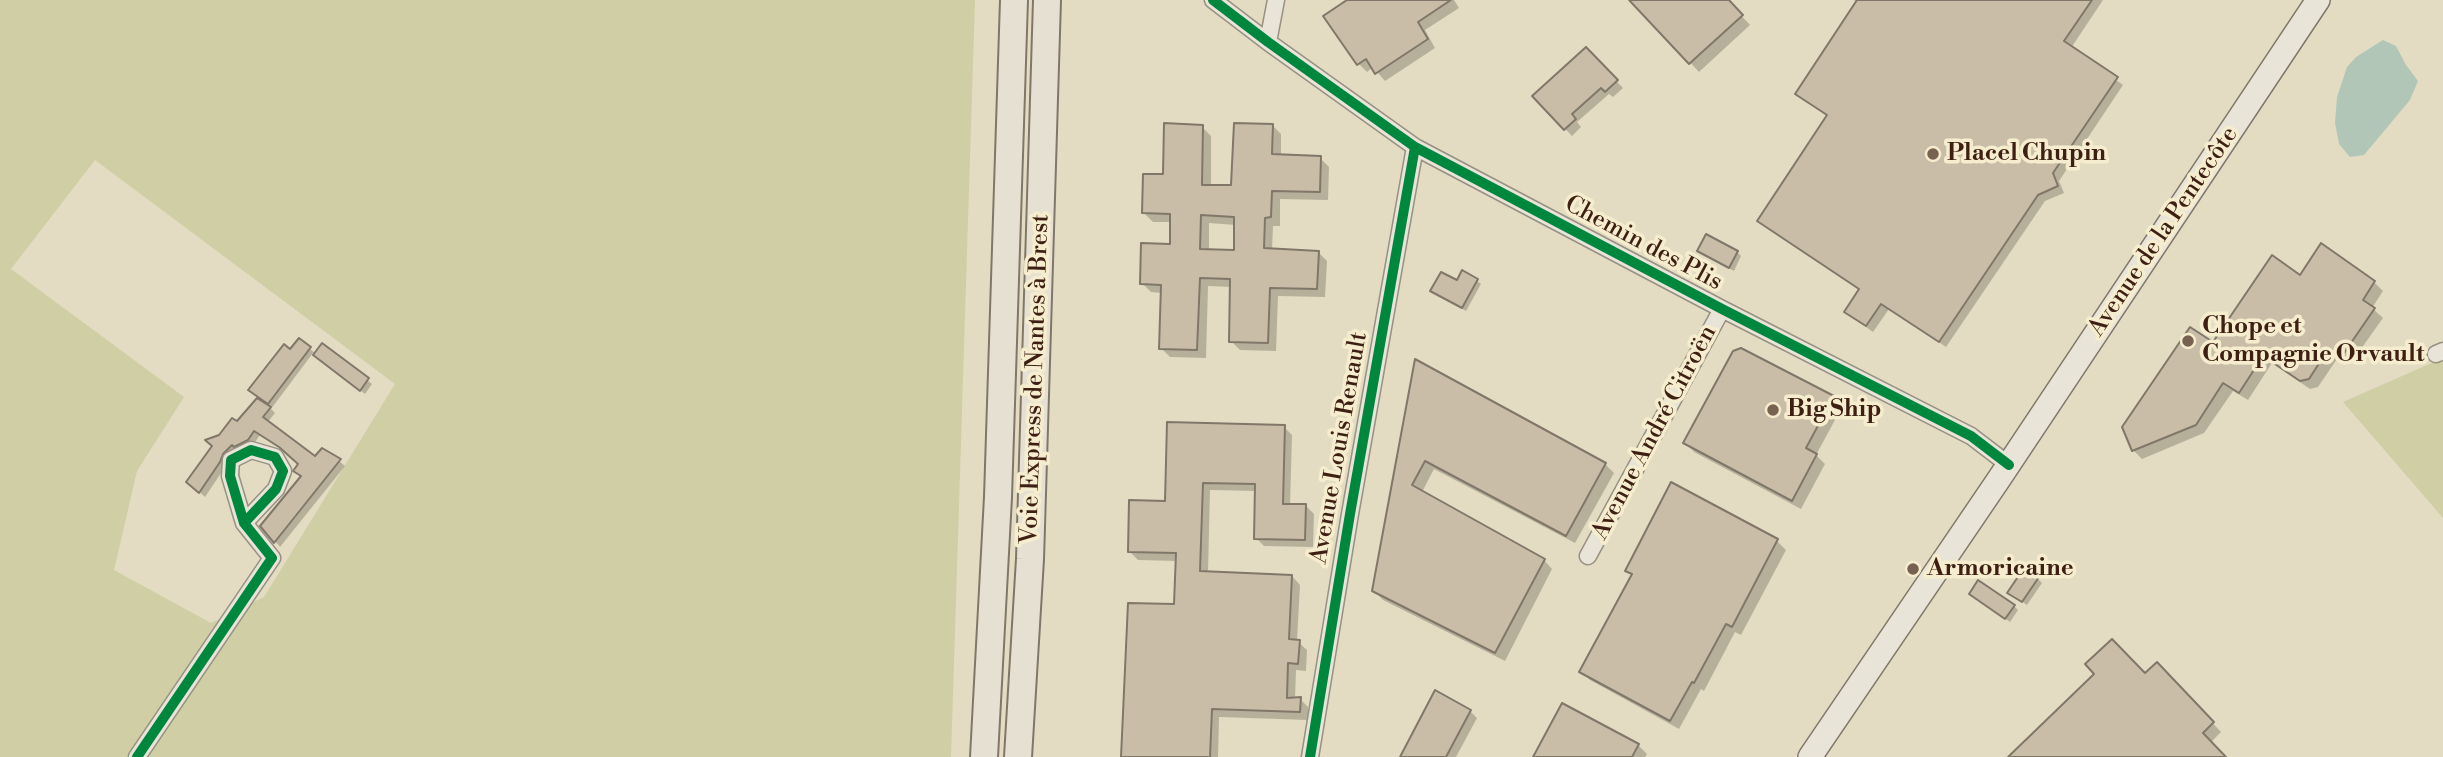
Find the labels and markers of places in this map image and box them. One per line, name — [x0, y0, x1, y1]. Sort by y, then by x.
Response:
place label: Placel Chupin — [1947, 140, 2106, 168]
marker: Placel Chupin — [1925, 146, 1941, 162]
place label: Chope et Compagnie Orvault — [2202, 313, 2424, 369]
marker: Chope et Compagnie Orvault — [2180, 333, 2196, 349]
place label: Big Ship — [1787, 396, 1881, 424]
marker: Big Ship — [1765, 402, 1781, 418]
place label: Armoricaine — [1927, 555, 2074, 583]
marker: Armoricaine — [1905, 561, 1921, 577]

